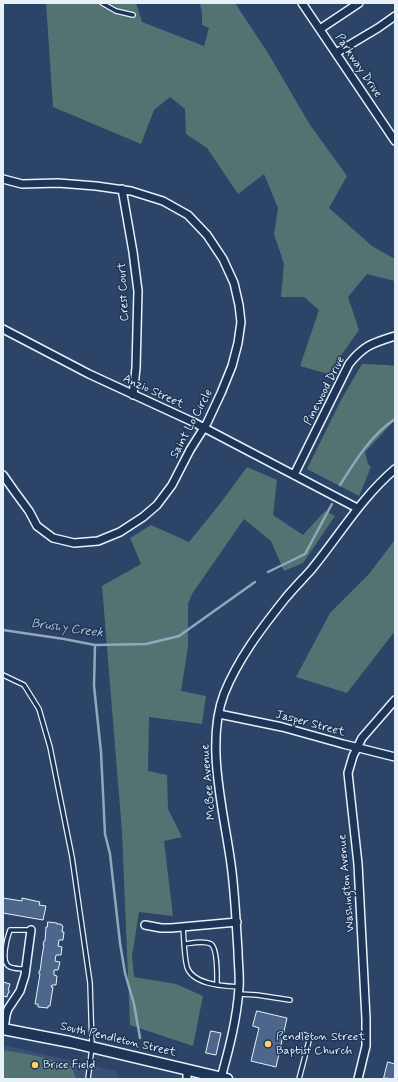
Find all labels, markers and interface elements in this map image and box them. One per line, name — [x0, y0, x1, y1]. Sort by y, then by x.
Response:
street label: Parkway Drive — [331, 31, 385, 101]
street label: Crest Court — [115, 262, 133, 322]
street label: Pinewood Drive — [301, 354, 349, 428]
street label: Anzio Street — [120, 372, 186, 412]
street label: Saint Lo Circle — [168, 387, 216, 461]
water label: Brushy Creek — [30, 616, 104, 642]
street label: Jasper Street — [274, 708, 346, 740]
street label: McBee Avenue — [199, 743, 219, 821]
street label: Washington Avenue — [336, 833, 358, 933]
street label: South Pendleton Street — [59, 1020, 177, 1060]
place label: Pendleton Street Baptist Church — [276, 1030, 365, 1058]
marker: Pendleton Street Baptist Church — [263, 1039, 273, 1049]
place label: Brice Field — [43, 1058, 95, 1072]
marker: Brice Field — [30, 1060, 40, 1070]

